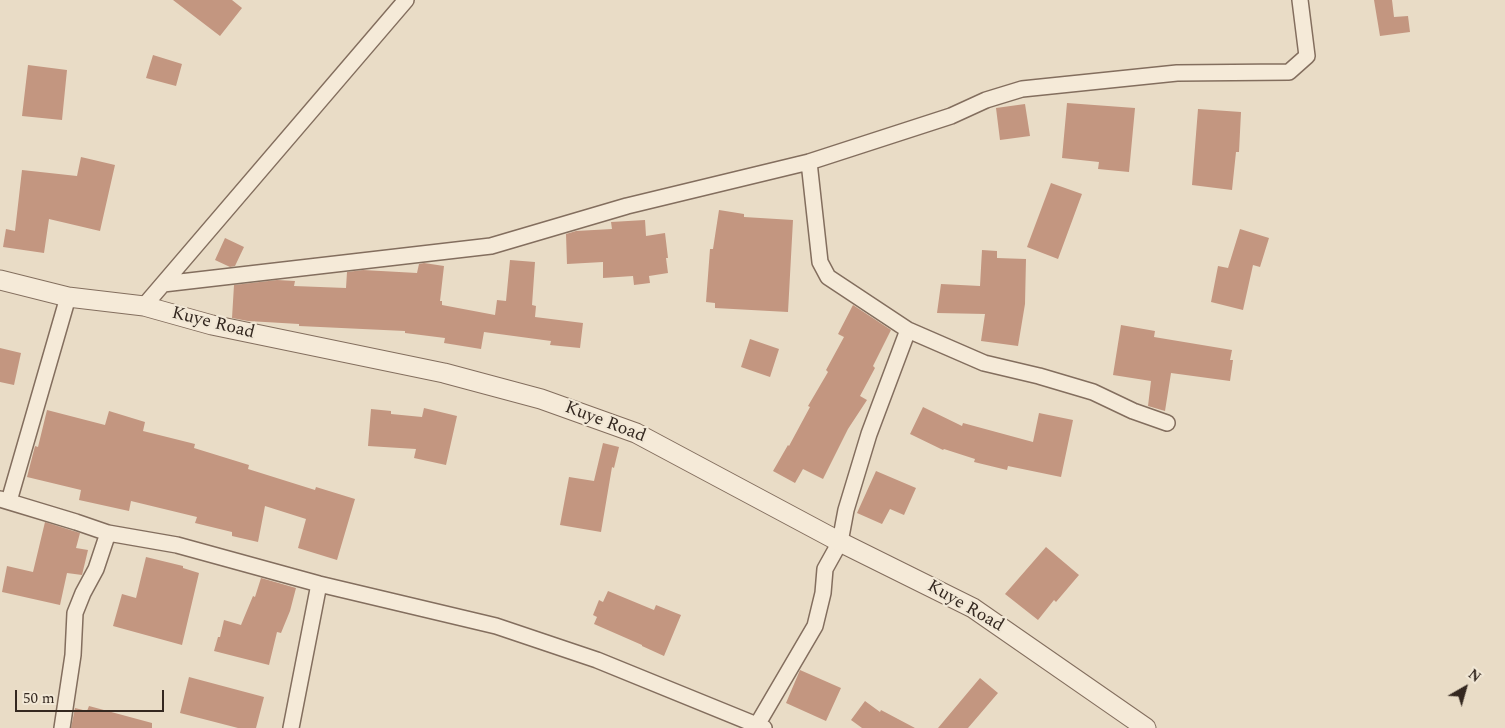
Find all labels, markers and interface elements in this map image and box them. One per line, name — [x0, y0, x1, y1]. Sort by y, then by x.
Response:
street label: Kuye Road — [169, 303, 257, 345]
street label: Kuye Road — [561, 398, 649, 448]
street label: Kuye Road — [923, 576, 1007, 638]
north arrow — [1440, 663, 1490, 713]
text: N — [1464, 664, 1486, 688]
scale bar — [18, 680, 166, 712]
text: 50 m — [23, 687, 55, 710]

